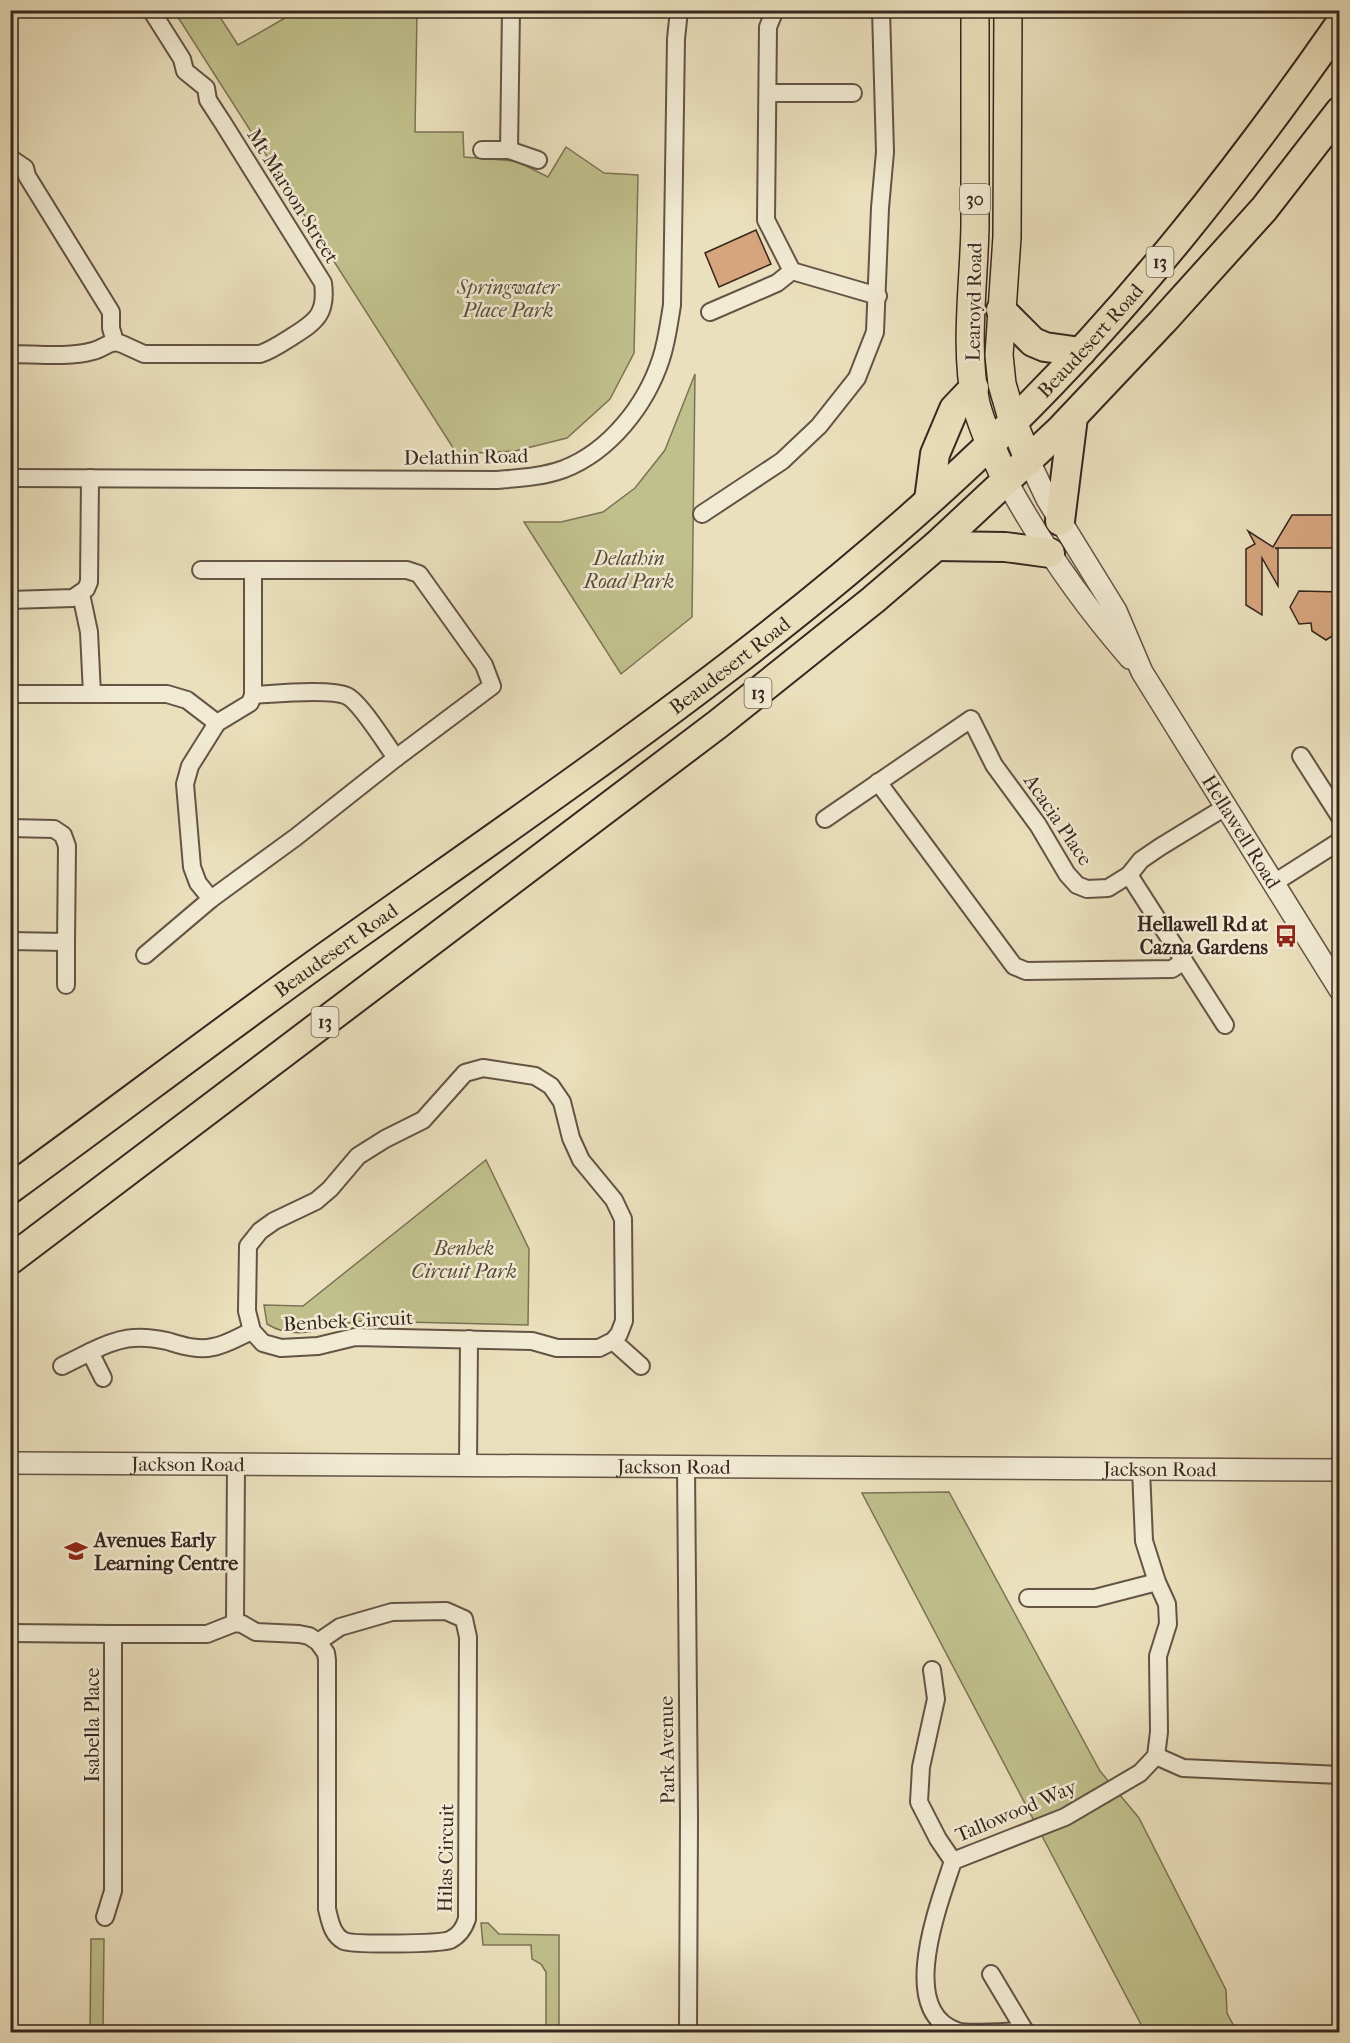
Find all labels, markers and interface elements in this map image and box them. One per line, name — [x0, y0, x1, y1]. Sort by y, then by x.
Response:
street label: Mt Maroon Street — [242, 125, 344, 267]
road number: 30 — [960, 184, 990, 214]
street label: Learoyd Road — [961, 241, 987, 362]
road number: 13 — [1146, 247, 1174, 277]
park label: Springwater Place Park — [456, 276, 561, 322]
street label: Beaudesert Road — [1032, 278, 1149, 402]
street label: Delathin Road — [404, 444, 530, 470]
park label: Delathin Road Park — [582, 547, 674, 593]
street label: Beaudesert Road — [665, 611, 795, 719]
road number: 13 — [744, 678, 771, 708]
street label: Acacia Place — [1019, 769, 1097, 870]
street label: Hellawell Road — [1197, 771, 1286, 894]
street label: Beaudesert Road — [270, 898, 403, 1002]
place label: Hellawell Rd at Cazna Gardens — [1137, 913, 1269, 959]
bus stop icon: Hellawell Rd at Cazna Gardens — [1273, 923, 1299, 949]
road number: 13 — [312, 1007, 338, 1037]
park label: Benbek Circuit Park — [411, 1237, 517, 1283]
street label: Benbek Circuit — [282, 1306, 414, 1336]
street label: Jackson Road — [129, 1452, 246, 1476]
street label: Jackson Road — [615, 1455, 732, 1478]
street label: Jackson Road — [1101, 1457, 1218, 1481]
place label: Avenues Early Learning Centre — [92, 1529, 238, 1575]
school or university icon: Avenues Early Learning Centre — [63, 1538, 89, 1564]
street label: Isabella Place — [81, 1667, 104, 1782]
street label: Park Avenue — [655, 1695, 679, 1804]
street label: Tallowood Way — [952, 1775, 1081, 1847]
street label: Hilas Circuit — [434, 1803, 458, 1913]

